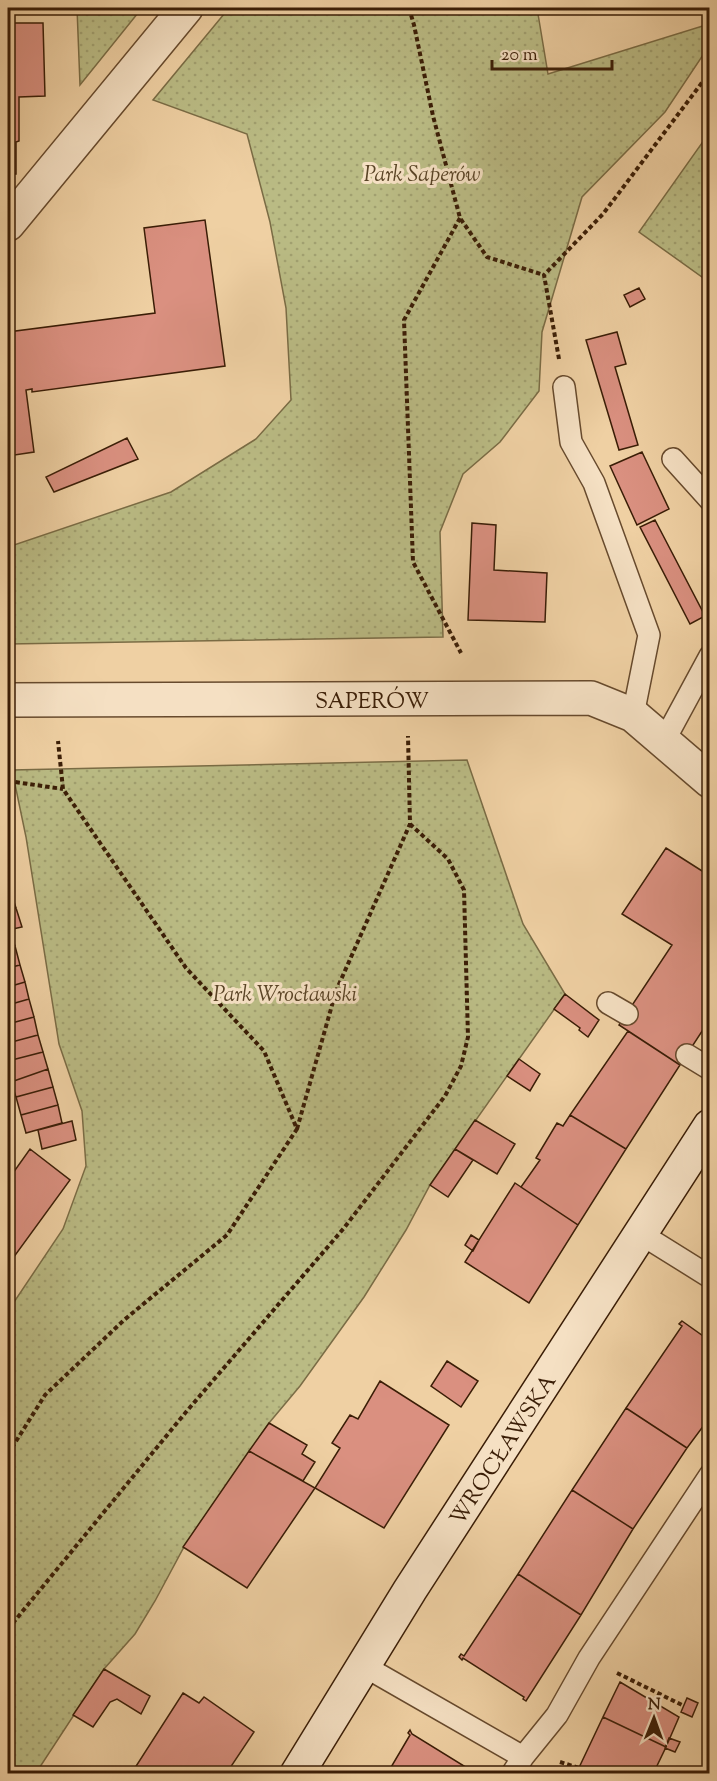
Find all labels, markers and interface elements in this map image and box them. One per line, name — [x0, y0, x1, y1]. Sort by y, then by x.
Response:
scale bar — [492, 33, 612, 71]
text: 20 m — [501, 43, 538, 69]
park label: Park Saperów — [364, 160, 480, 192]
street label: SAPERÓW — [315, 686, 429, 719]
park label: Park Wrocławski — [213, 980, 357, 1012]
street label: WROCŁAWSKA — [443, 1368, 566, 1533]
north arrow — [624, 1688, 684, 1748]
text: N — [648, 1694, 661, 1717]

